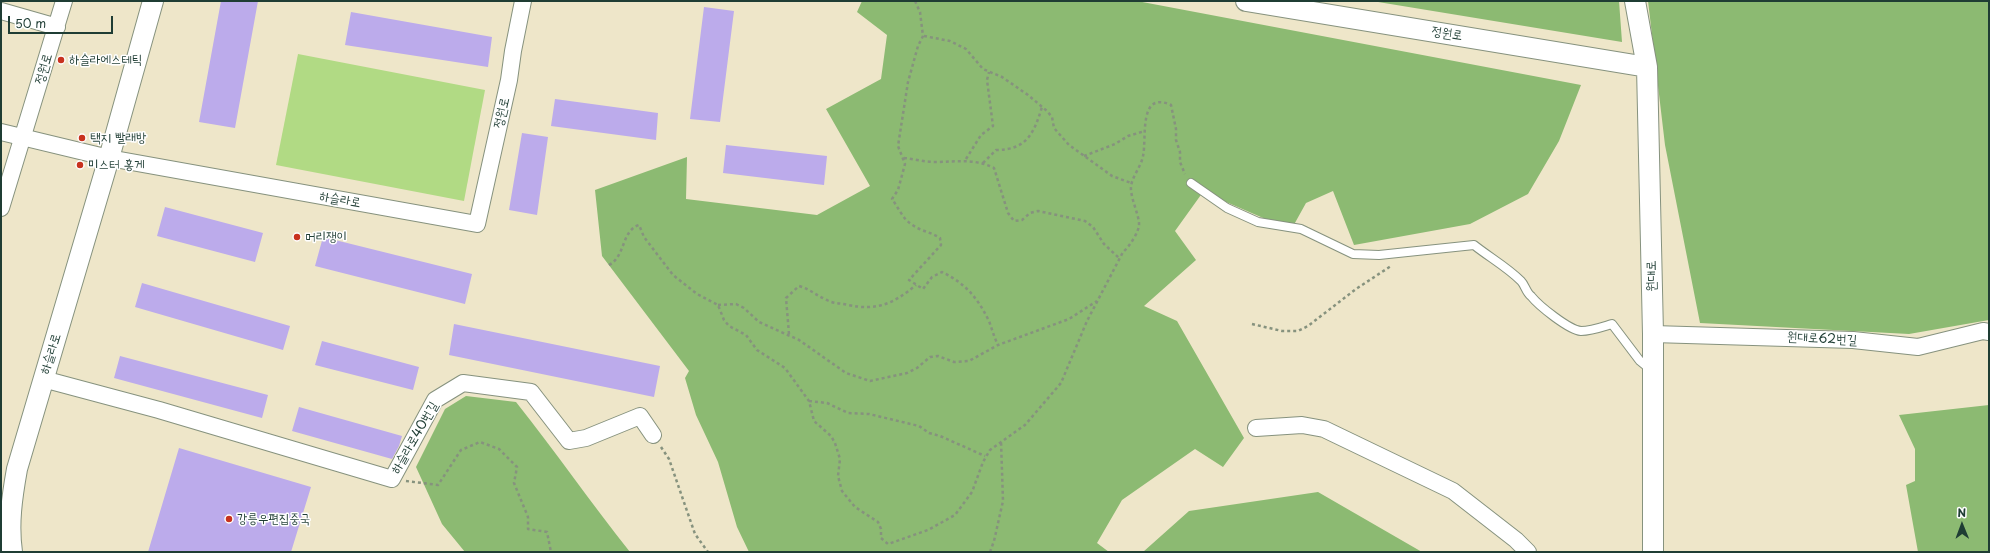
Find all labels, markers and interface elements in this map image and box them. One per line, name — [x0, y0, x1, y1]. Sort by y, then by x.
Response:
scale bar — [10, 8, 115, 34]
text: 50 m — [15, 14, 46, 32]
street label: 정원로 — [1430, 24, 1464, 44]
street label: 정원로 — [32, 52, 56, 86]
place label: 하슬라에스테틱 — [69, 52, 142, 68]
marker: 하슬라에스테틱 — [56, 55, 66, 65]
street label: 정원로 — [491, 96, 513, 130]
place label: 택지 빨래방 — [90, 130, 147, 146]
marker: 택지 빨래방 — [77, 133, 87, 143]
place label: 미스터 홍게 — [88, 157, 145, 173]
marker: 미스터 홍게 — [75, 160, 85, 170]
street label: 하슬라로 — [318, 189, 362, 211]
place label: 머리쟁이 — [305, 229, 347, 245]
marker: 머리쟁이 — [292, 232, 302, 242]
street label: 원대로 — [1644, 260, 1660, 292]
street label: 원대로62번길 — [1787, 329, 1857, 349]
street label: 하슬라로 — [37, 332, 65, 376]
street label: 하슬라로40번길 — [388, 399, 442, 477]
text: N — [1957, 504, 1966, 521]
north arrow — [1942, 505, 1982, 545]
place label: 강릉우편집중국 — [237, 511, 310, 527]
marker: 강릉우편집중국 — [224, 514, 234, 524]

